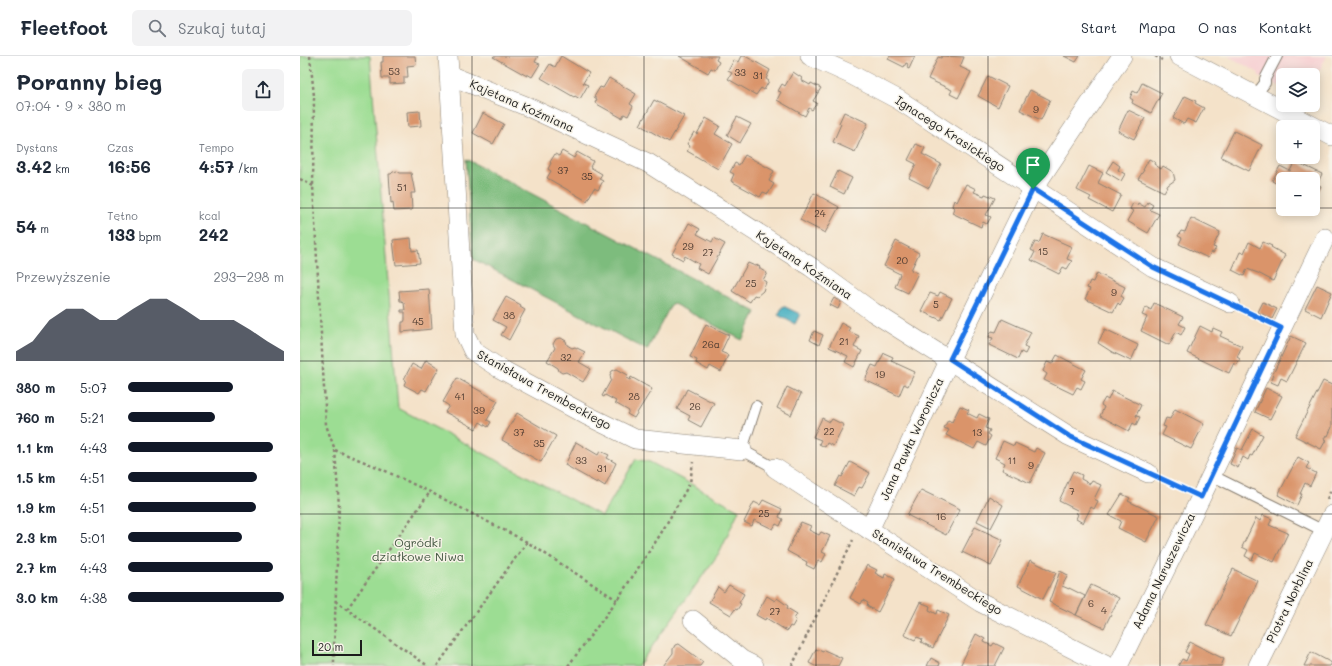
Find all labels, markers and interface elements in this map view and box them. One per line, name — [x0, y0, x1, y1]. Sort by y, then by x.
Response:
search box — [132, 10, 412, 46]
text: Fleetfoot — [20, 15, 108, 40]
icon: search — [146, 17, 168, 39]
text: Szukaj tutaj — [178, 18, 266, 38]
text: Start — [1081, 18, 1117, 37]
text: Mapa — [1139, 18, 1176, 37]
text: O nas — [1198, 18, 1237, 37]
text: Kontakt — [1259, 18, 1312, 37]
house number: 53 — [388, 64, 400, 78]
house number: 33 — [734, 65, 746, 79]
text: Poranny bieg — [16, 67, 162, 96]
house number: 31 — [753, 68, 763, 82]
map controls — [1276, 68, 1320, 216]
button: layers — [1276, 68, 1320, 112]
button: share — [242, 69, 284, 111]
street label: Kajetana Koźmiana — [468, 75, 577, 135]
street label: Ignacego Krasickiego — [893, 92, 1008, 175]
text: 07:04 · 9 × 380 m — [16, 97, 126, 114]
house number: 9 — [1033, 102, 1039, 116]
button: + — [1276, 120, 1320, 164]
text: Dystans — [16, 140, 58, 155]
text: Czas — [107, 140, 134, 155]
text: Tempo — [199, 140, 234, 155]
pin — [1016, 148, 1050, 189]
icon: arrive — [1022, 154, 1044, 176]
text: 3.42 — [16, 155, 52, 177]
text: 16:56 — [107, 155, 151, 177]
text: 4:57 — [199, 155, 234, 177]
text: km — [52, 161, 70, 176]
text: /km — [234, 161, 258, 176]
house number: 37 — [557, 163, 569, 177]
house number: 35 — [581, 169, 593, 183]
button: − — [1276, 172, 1320, 216]
house number: 51 — [397, 180, 407, 194]
house number: 24 — [814, 206, 826, 220]
text: Tętno — [107, 208, 138, 223]
text: kcal — [199, 208, 221, 223]
text: 54 — [16, 215, 37, 237]
text: m — [37, 221, 49, 236]
text: 133 — [107, 223, 135, 245]
text: 242 — [199, 223, 228, 245]
street label: Kajetana Koźmiana — [753, 226, 856, 302]
text: bpm — [135, 229, 161, 244]
house number: 29 — [682, 239, 694, 253]
house number: 15 — [1038, 244, 1048, 258]
house number: 27 — [702, 245, 714, 259]
house number: 20 — [896, 253, 908, 267]
text: Przewyższenie — [16, 268, 111, 285]
text: 293–298 m — [214, 268, 284, 285]
house number: 25 — [745, 276, 757, 290]
house number: 9 — [1111, 285, 1117, 299]
house number: 5 — [933, 297, 939, 311]
house number: 38 — [503, 308, 515, 322]
house number: 45 — [412, 314, 424, 328]
house number: 21 — [839, 334, 849, 348]
house number: 26a — [702, 337, 720, 351]
street label: Stanisława Trembeckiego — [475, 346, 614, 433]
house number: 32 — [560, 350, 572, 364]
house number: 19 — [875, 367, 885, 381]
street label: Jana Pawła Woronicza — [876, 375, 947, 502]
text: 380 m — [16, 379, 55, 396]
text: 5:07 — [80, 379, 107, 396]
house number: 41 — [455, 389, 465, 403]
house number: 28 — [628, 389, 640, 403]
house number: 26 — [689, 399, 701, 413]
house number: 39 — [473, 403, 485, 417]
text: 760 m — [16, 409, 54, 426]
text: 5:21 — [80, 409, 105, 426]
house number: 22 — [823, 424, 835, 438]
house number: 37 — [513, 425, 525, 439]
house number: 13 — [972, 425, 982, 439]
house number: 35 — [533, 436, 545, 450]
text: 1.1 km — [16, 439, 54, 456]
text: 4:43 — [80, 439, 107, 456]
house number: 33 — [575, 453, 587, 467]
house number: 11 — [1008, 453, 1016, 467]
house number: 9 — [1028, 458, 1034, 472]
house number: 31 — [597, 461, 607, 475]
text: 1.5 km — [16, 469, 55, 486]
text: 4:51 — [80, 469, 105, 486]
house number: 7 — [1069, 484, 1075, 498]
text: 1.9 km — [16, 499, 56, 516]
text: 4:51 — [80, 499, 105, 516]
house number: 25 — [758, 506, 770, 520]
house number: 16 — [936, 509, 946, 523]
street label: Adama Naruszewicza — [1128, 510, 1198, 631]
street label: Stanisława Trembeckiego — [869, 524, 1006, 618]
text: 2.3 km — [16, 529, 57, 546]
text: 5:01 — [80, 529, 105, 546]
park label: Ogródki działkowe Niwa — [372, 534, 464, 564]
street label: Piotra Norblina — [1262, 556, 1316, 645]
text: 2.7 km — [16, 559, 57, 576]
text: 4:43 — [80, 559, 107, 576]
text: 3.0 km — [16, 589, 58, 606]
text: 4:38 — [80, 589, 107, 606]
house number: 6 — [1088, 596, 1094, 610]
house number: 4 — [1101, 603, 1107, 617]
house number: 27 — [769, 604, 781, 618]
scale bar — [312, 638, 362, 657]
text: 20 m — [318, 639, 343, 654]

